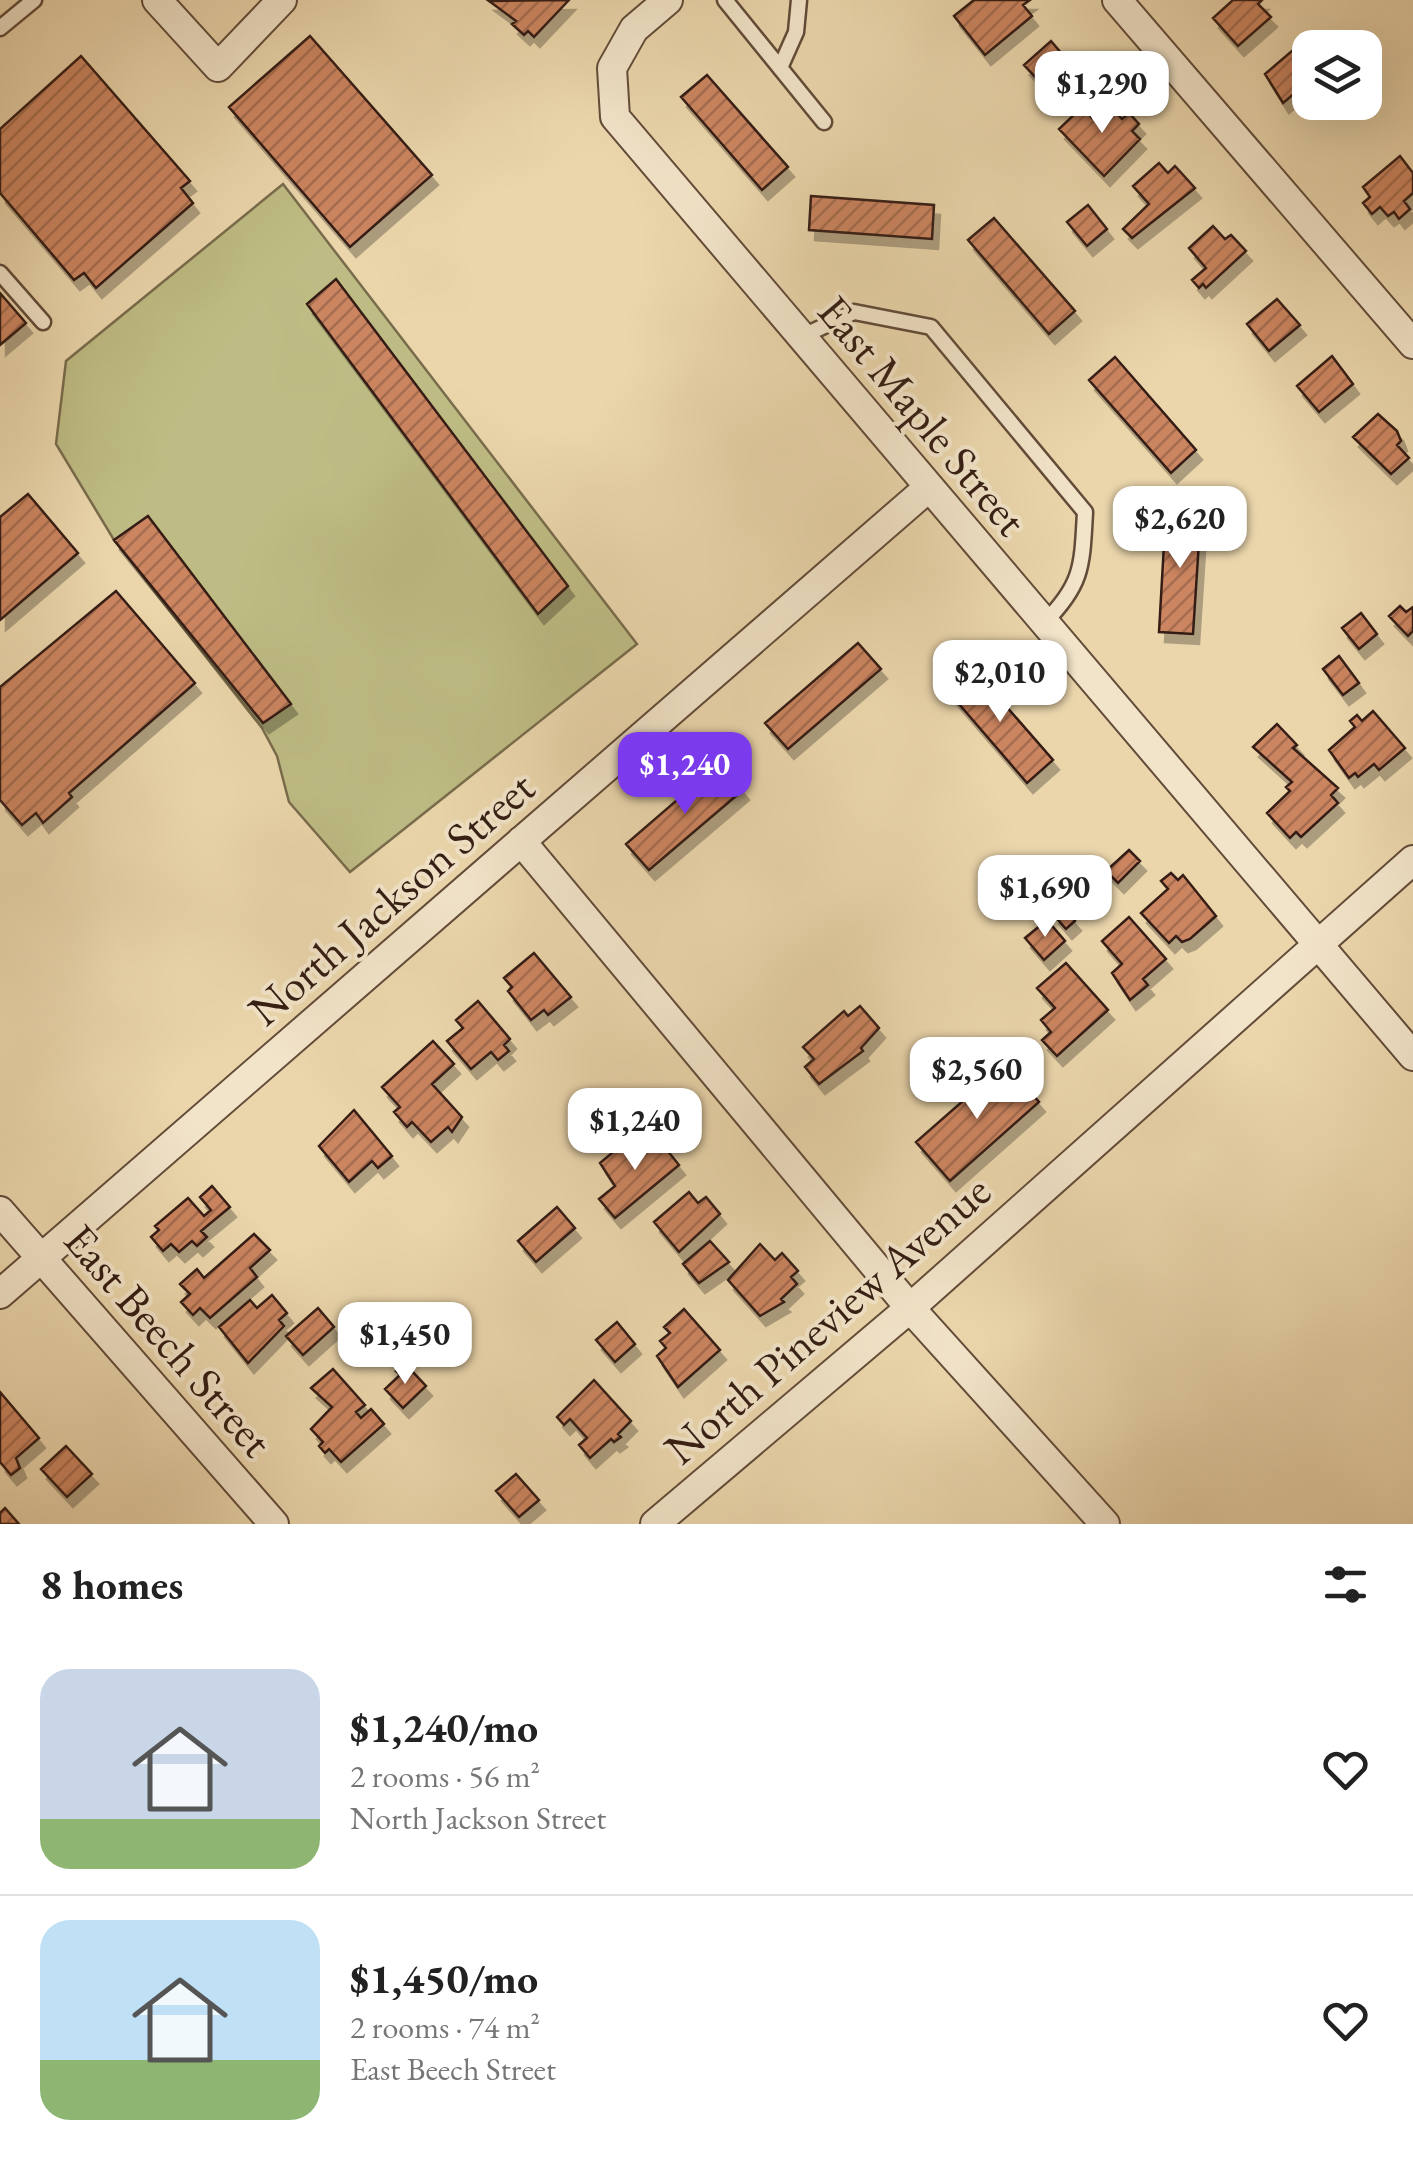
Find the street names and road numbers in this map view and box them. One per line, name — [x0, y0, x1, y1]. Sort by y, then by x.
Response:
street label: East Maple Street — [806, 283, 1040, 547]
street label: North Jackson Street — [236, 758, 546, 1038]
street label: North Pineview Avenue — [652, 1161, 1002, 1477]
street label: East Beech Street — [52, 1212, 286, 1468]

